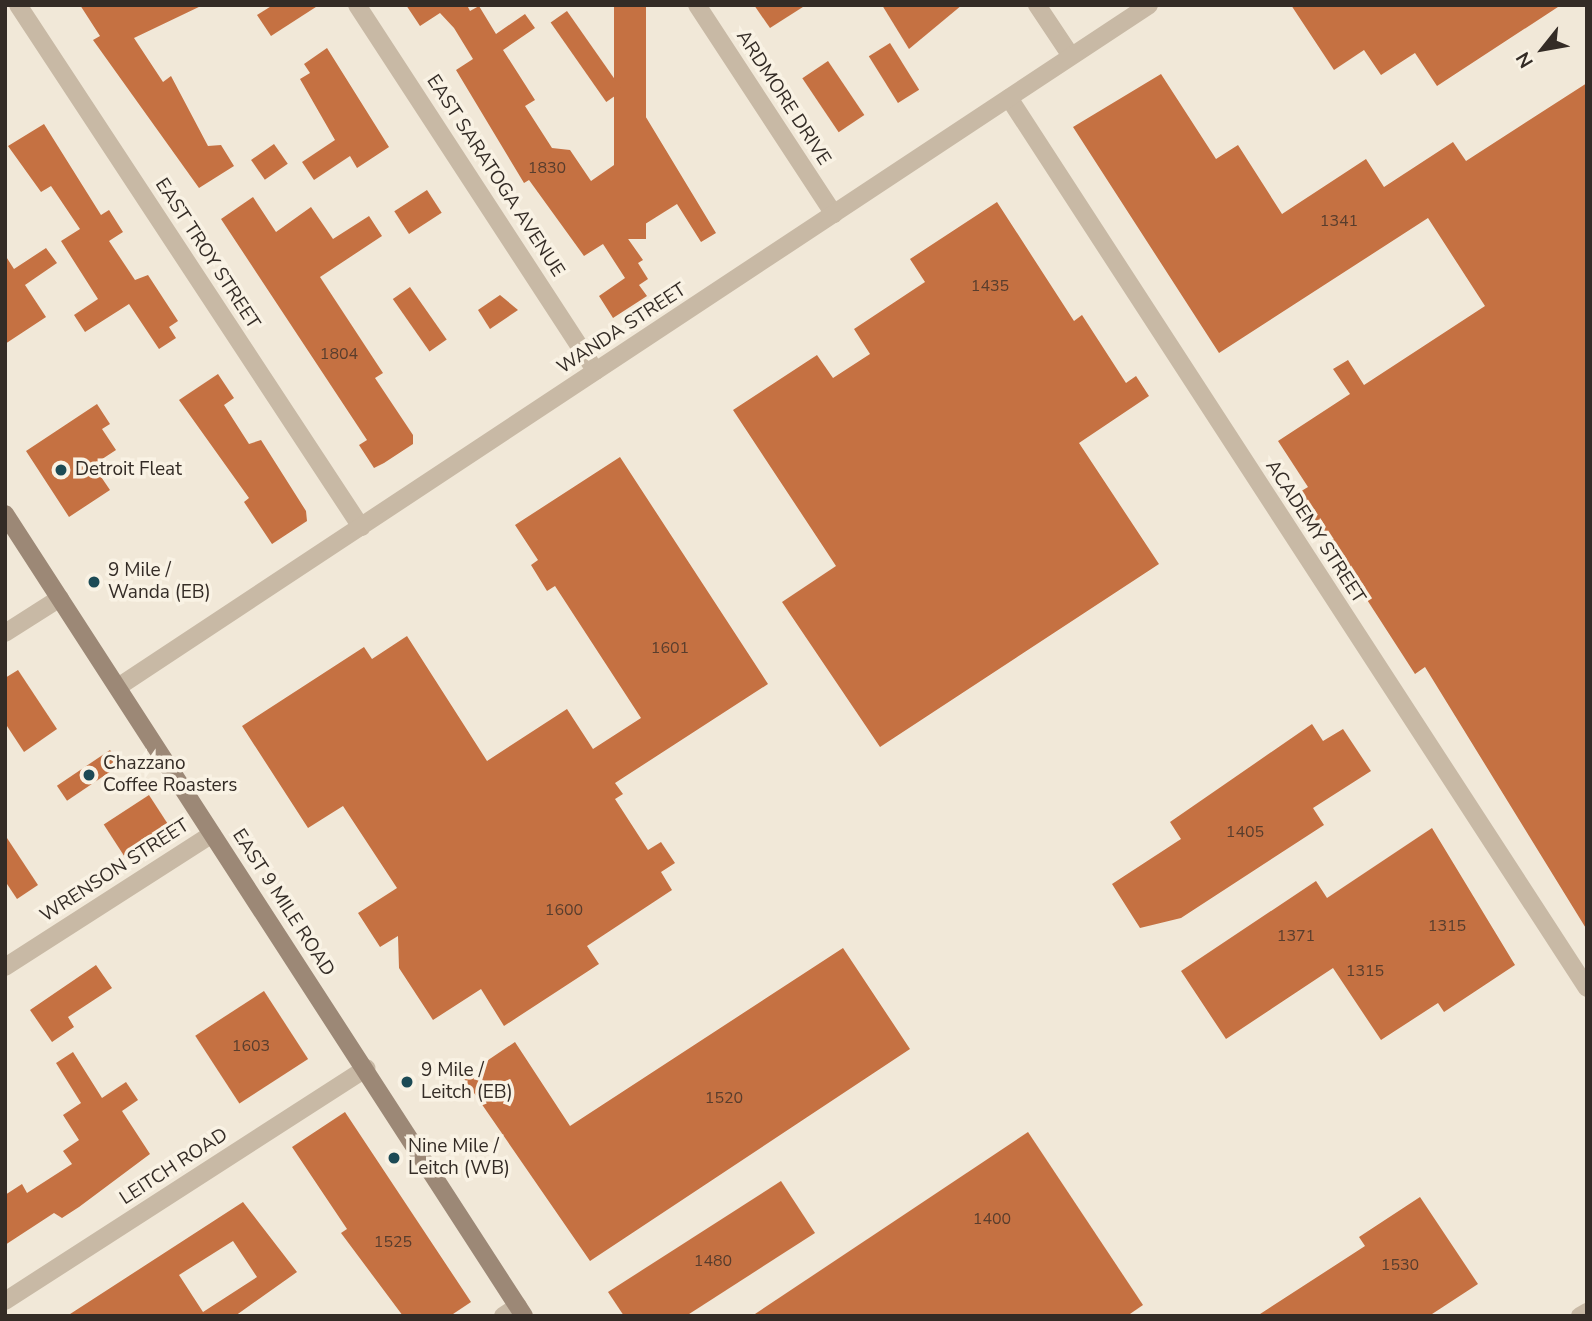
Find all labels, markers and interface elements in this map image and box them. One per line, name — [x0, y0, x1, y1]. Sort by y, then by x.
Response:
north arrow — [1508, 14, 1578, 84]
street label: ARDMORE DRIVE — [731, 26, 835, 170]
text: N — [1510, 47, 1540, 73]
street label: EAST SARATOGA AVENUE — [421, 71, 569, 281]
house number: 1830 — [528, 158, 566, 178]
street label: EAST TROY STREET — [150, 174, 264, 334]
house number: 1341 — [1320, 211, 1358, 231]
house number: 1435 — [971, 276, 1009, 296]
street label: WANDA STREET — [553, 279, 691, 379]
house number: 1804 — [320, 344, 358, 364]
street label: ACADEMY STREET — [1260, 456, 1370, 608]
place label: Detroit Fleat — [75, 459, 182, 481]
marker: Detroit Fleat — [53, 462, 69, 478]
place label: 9 Mile / Wanda (EB) — [108, 560, 211, 604]
marker: 9 Mile / Wanda (EB) — [86, 574, 102, 590]
house number: 1601 — [651, 638, 689, 658]
place label: Chazzano Coffee Roasters — [103, 753, 237, 797]
marker: Chazzano Coffee Roasters — [81, 767, 97, 783]
street label: WRENSON STREET — [36, 814, 194, 928]
house number: 1405 — [1226, 822, 1264, 842]
street label: EAST 9 MILE ROAD — [227, 825, 339, 981]
house number: 1600 — [545, 900, 583, 920]
house number: 1315 — [1428, 916, 1466, 936]
house number: 1371 — [1277, 926, 1315, 946]
house number: 1315 — [1346, 961, 1384, 981]
house number: 1603 — [232, 1036, 270, 1056]
place label: 9 Mile / Leitch (EB) — [421, 1060, 513, 1104]
marker: 9 Mile / Leitch (EB) — [399, 1074, 415, 1090]
house number: 1520 — [705, 1088, 743, 1108]
street label: LEITCH ROAD — [116, 1124, 232, 1210]
place label: Nine Mile / Leitch (WB) — [408, 1136, 510, 1180]
marker: Nine Mile / Leitch (WB) — [386, 1150, 402, 1166]
house number: 1400 — [973, 1209, 1011, 1229]
house number: 1525 — [374, 1232, 412, 1252]
house number: 1480 — [694, 1251, 732, 1271]
house number: 1530 — [1381, 1255, 1419, 1275]

